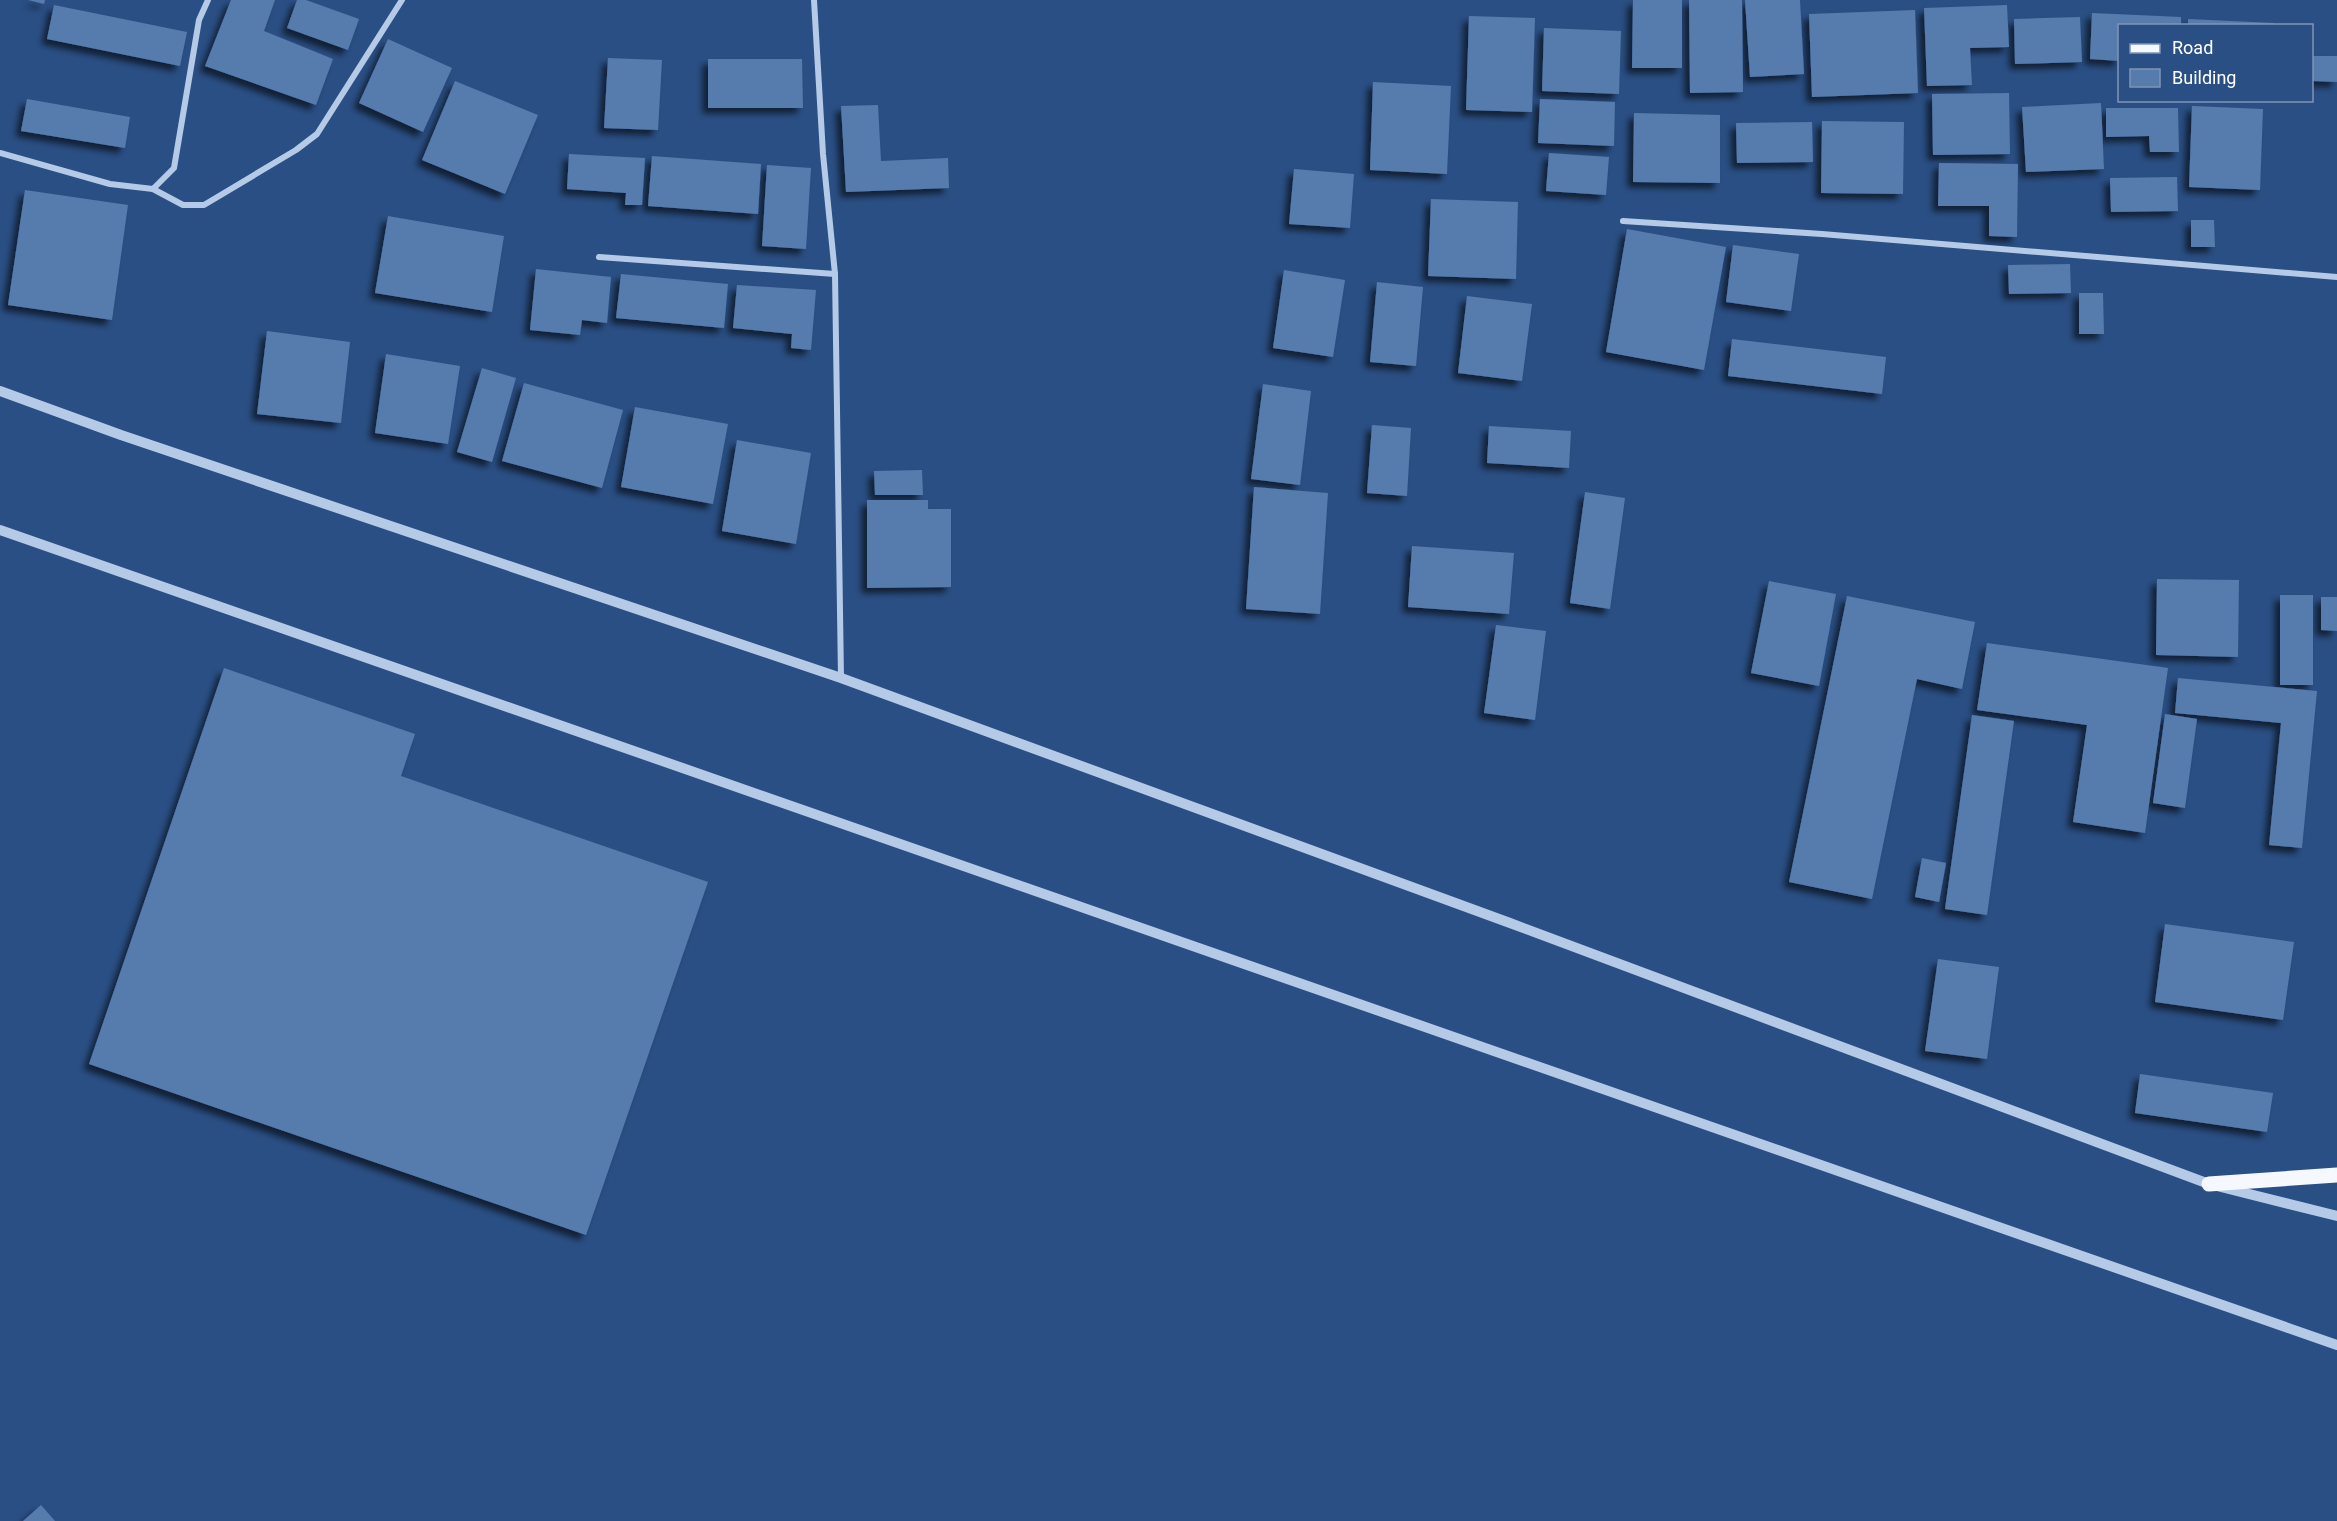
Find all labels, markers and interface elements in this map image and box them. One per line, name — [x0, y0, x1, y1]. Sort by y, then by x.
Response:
legend — [2118, 24, 2313, 102]
text: Road — [2172, 37, 2213, 58]
text: Building — [2172, 67, 2236, 88]

